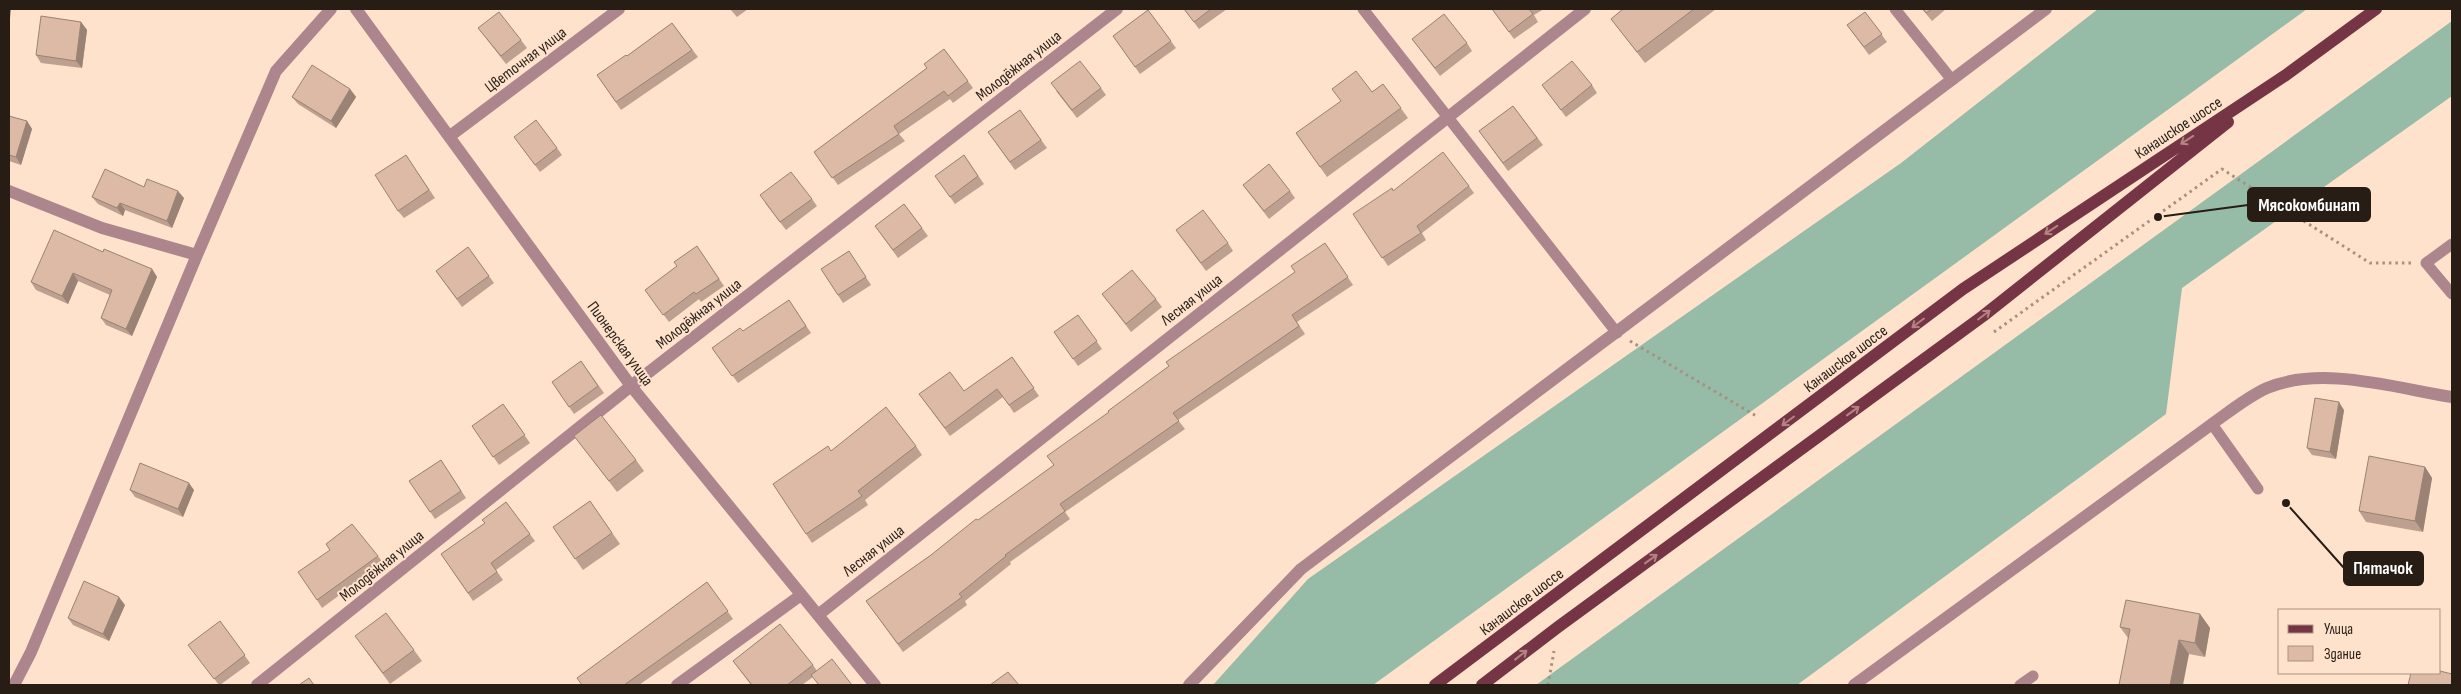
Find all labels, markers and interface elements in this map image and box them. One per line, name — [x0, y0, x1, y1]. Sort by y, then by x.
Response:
street label: Цветочная улица — [481, 23, 571, 97]
street label: Молодёжная улица — [972, 27, 1065, 105]
street label: Канашское шоссе — [2132, 93, 2226, 163]
one-way arrow — [2180, 135, 2194, 145]
callout: Мясокомбинат — [2248, 188, 2370, 221]
text: Мясокомбинат — [2258, 195, 2360, 216]
one-way arrow — [2044, 225, 2058, 235]
street label: Лесная улица — [1157, 270, 1226, 331]
street label: Молодёжная улица — [652, 275, 745, 353]
street label: Пионерская улица — [583, 298, 657, 390]
one-way arrow — [1977, 310, 1991, 320]
one-way arrow — [1911, 318, 1925, 328]
street label: Канашское шоссе — [1800, 321, 1892, 397]
one-way arrow — [1846, 406, 1860, 416]
one-way arrow — [1781, 416, 1795, 426]
street label: Лесная улица — [839, 521, 908, 582]
street label: Молодёжная улица — [336, 526, 428, 606]
callout: Пятачок — [2344, 552, 2423, 585]
one-way arrow — [1644, 553, 1657, 564]
text: Пятачок — [2353, 558, 2413, 579]
street label: Канашское шоссе — [1476, 564, 1568, 640]
legend — [2278, 609, 2441, 674]
text: Улица — [2324, 620, 2353, 639]
text: Здание — [2324, 645, 2361, 664]
one-way arrow — [1514, 650, 1527, 661]

